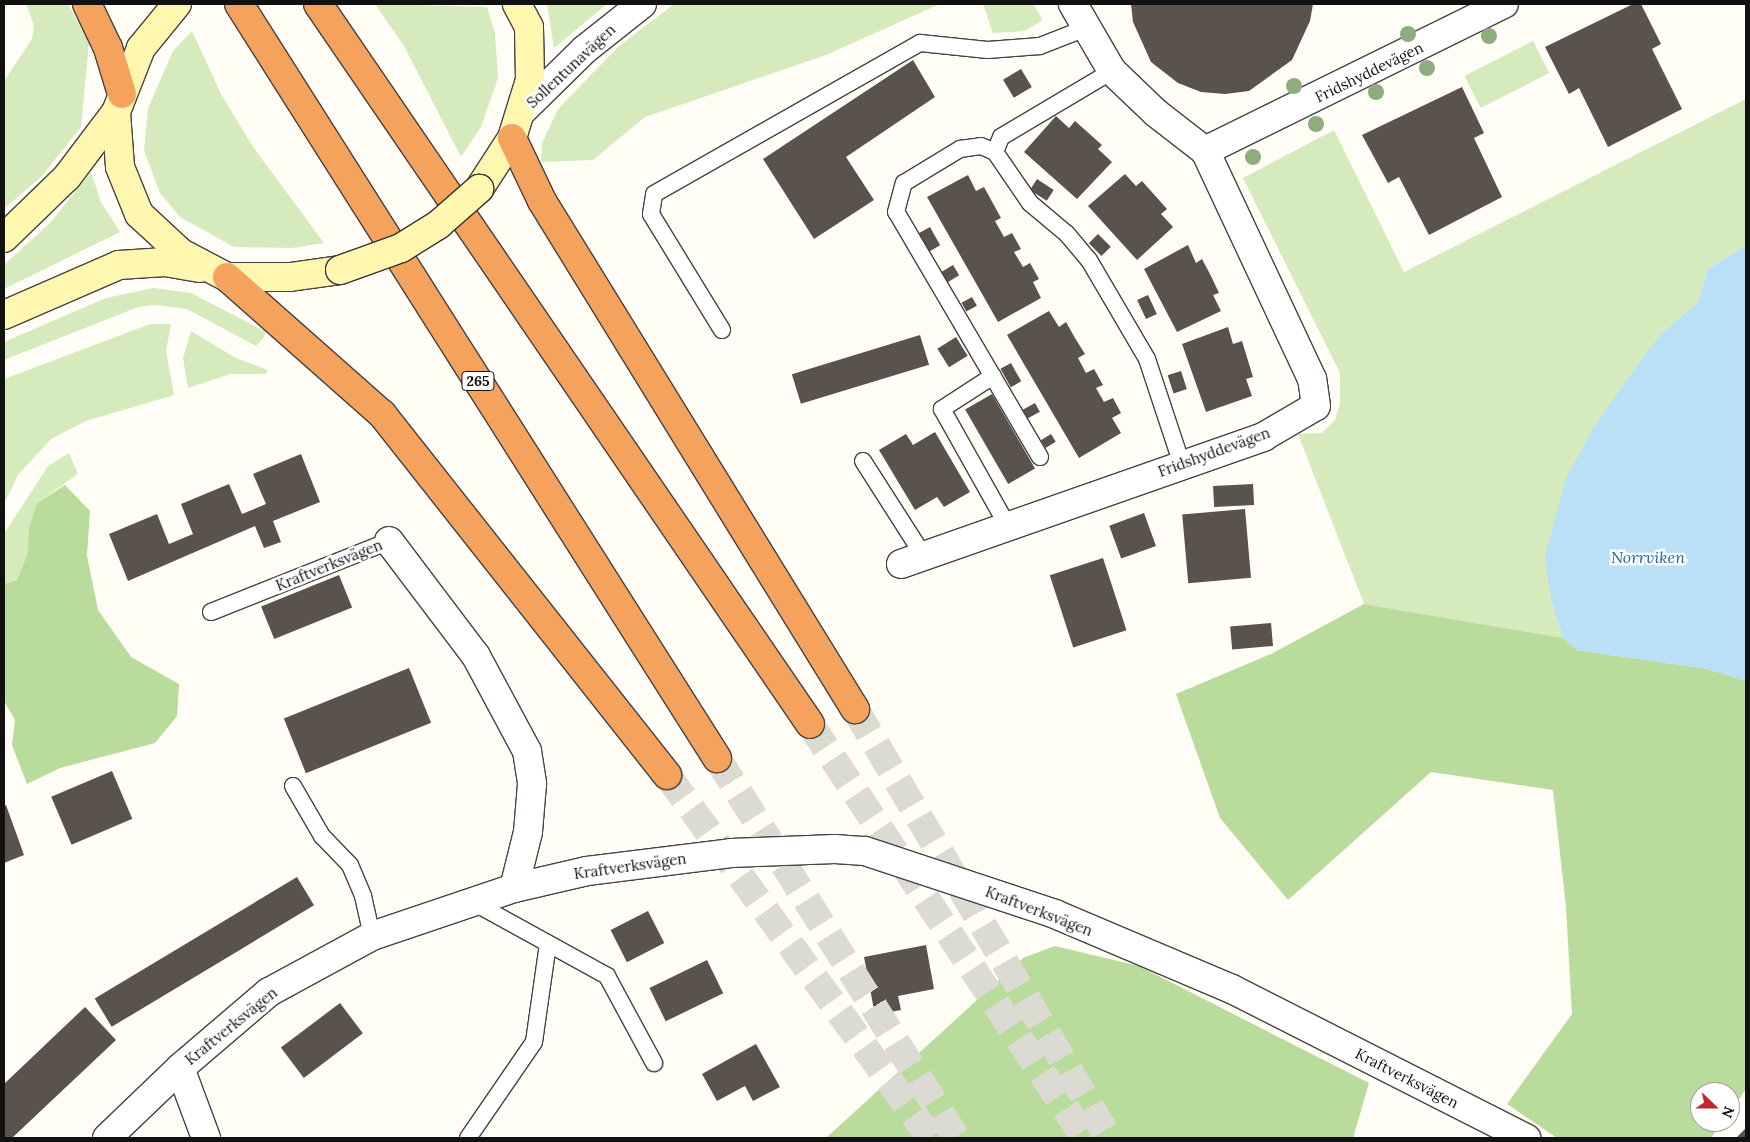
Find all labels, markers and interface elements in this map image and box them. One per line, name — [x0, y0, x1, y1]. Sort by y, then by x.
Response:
street label: Sollentunavägen — [523, 20, 619, 112]
street label: Fridshyddevägen — [1312, 38, 1426, 106]
road number: 265 — [460, 370, 496, 392]
street label: Fridshyddevägen — [1155, 423, 1273, 481]
street label: Kraftverksvägen — [273, 535, 385, 595]
water label: Norrviken — [1611, 547, 1685, 567]
street label: Kraftverksvägen — [573, 849, 687, 883]
street label: Kraftverksvägen — [983, 882, 1095, 940]
street label: Kraftverksvägen — [181, 983, 281, 1069]
street label: Kraftverksvägen — [1352, 1044, 1462, 1112]
north arrow — [1690, 1082, 1740, 1132]
text: N — [1718, 1104, 1738, 1121]

